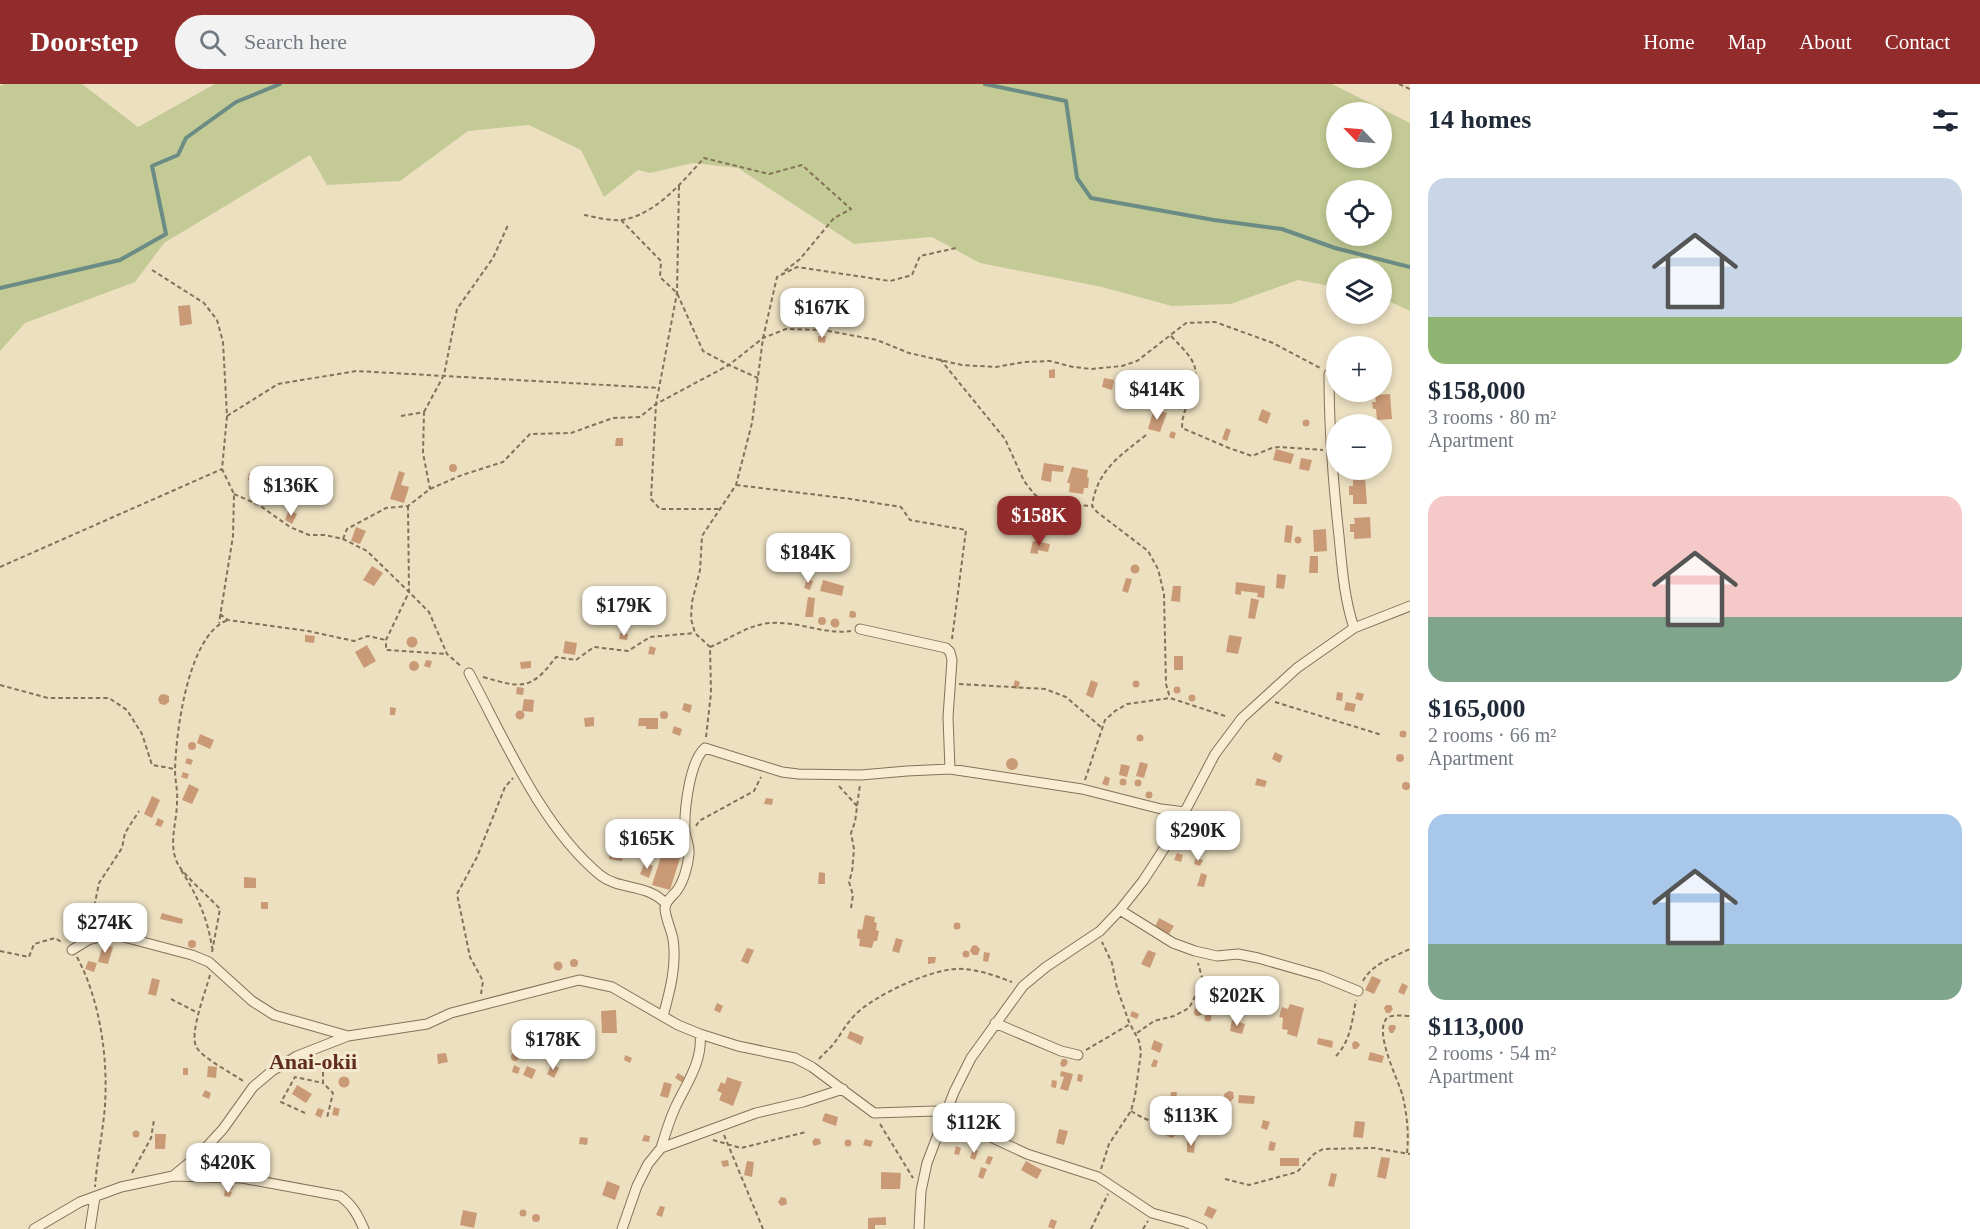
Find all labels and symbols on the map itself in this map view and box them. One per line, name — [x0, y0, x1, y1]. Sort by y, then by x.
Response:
north arrow — [1326, 102, 1392, 168]
pin: $167K — [780, 288, 864, 339]
pin: $414K — [1115, 370, 1199, 421]
pin: $136K — [249, 466, 333, 517]
pin: $158K — [997, 496, 1081, 547]
pin: $184K — [766, 533, 850, 584]
pin: $179K — [582, 586, 666, 637]
pin: $290K — [1156, 811, 1240, 862]
pin: $165K — [605, 819, 689, 870]
pin: $274K — [63, 903, 147, 954]
pin: $202K — [1195, 976, 1279, 1027]
pin: $178K — [511, 1020, 595, 1071]
district label: Anai-okii — [269, 1049, 357, 1074]
pin: $113K — [1149, 1096, 1233, 1147]
pin: $112K — [932, 1103, 1016, 1154]
pin: $420K — [186, 1143, 270, 1194]

